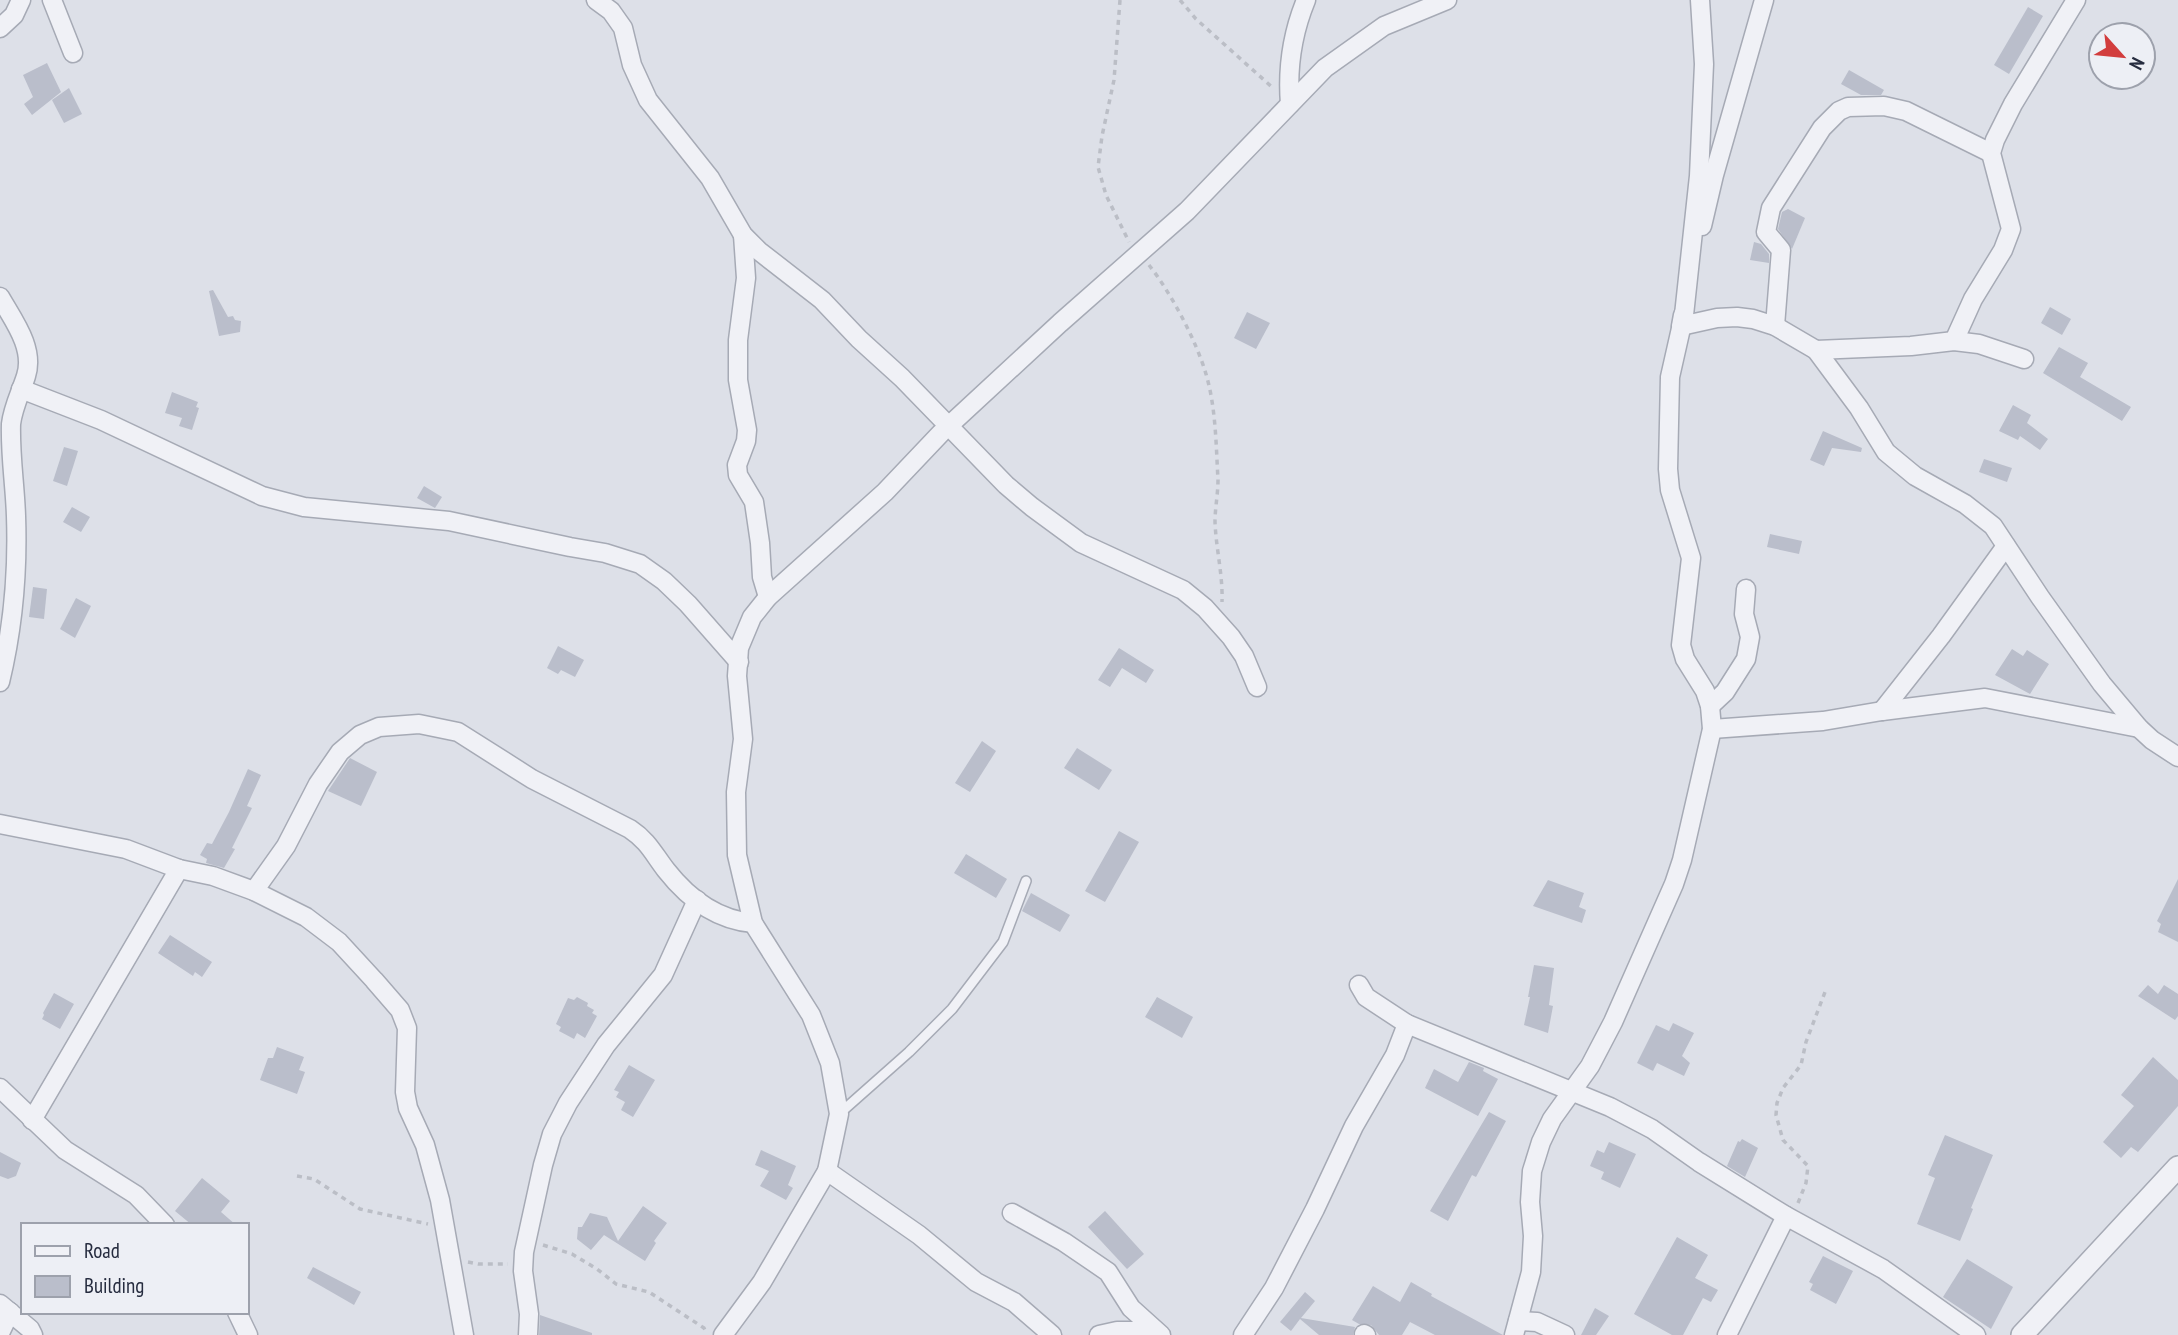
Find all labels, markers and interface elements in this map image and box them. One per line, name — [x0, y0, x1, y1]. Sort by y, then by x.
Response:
north arrow — [2087, 21, 2157, 91]
text: N — [2124, 54, 2150, 74]
legend — [21, 1223, 248, 1314]
text: Road — [84, 1237, 120, 1264]
text: Building — [84, 1272, 144, 1299]

